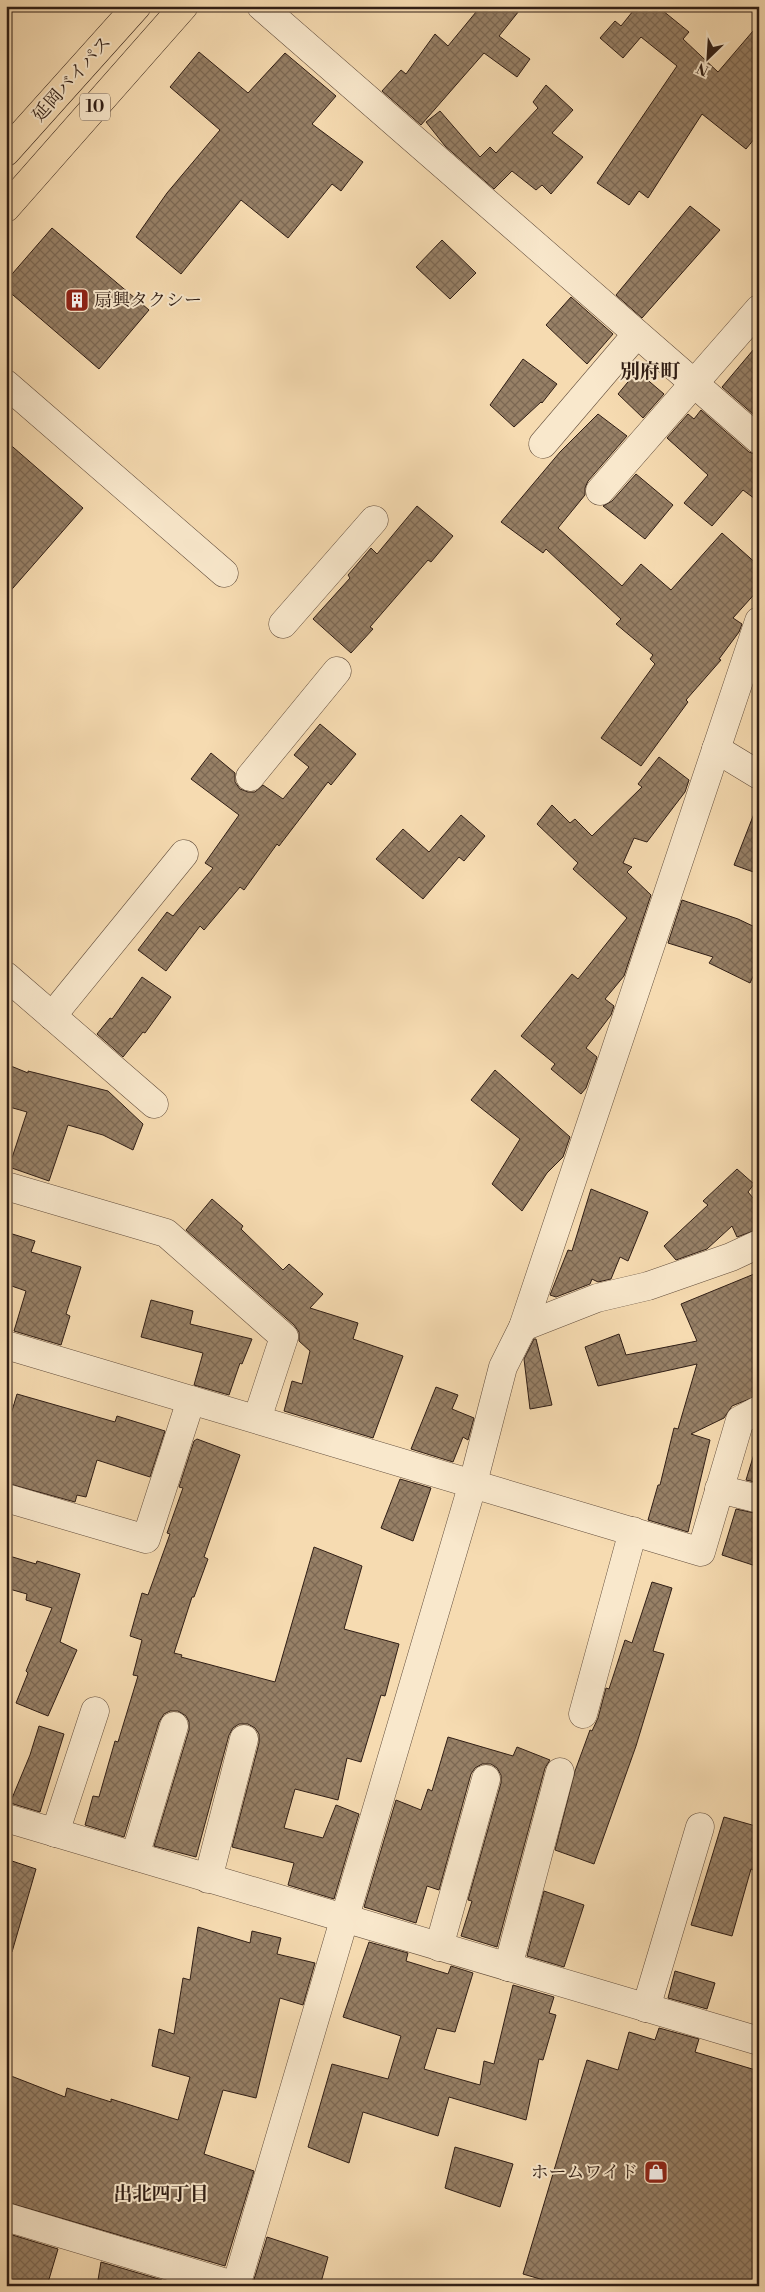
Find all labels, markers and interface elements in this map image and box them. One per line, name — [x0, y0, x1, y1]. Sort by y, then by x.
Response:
street label: 延岡バイパス — [27, 31, 117, 127]
north arrow — [682, 32, 732, 82]
text: N — [694, 58, 712, 79]
road number: 10 — [80, 94, 110, 120]
building icon: 扇興タクシー — [64, 287, 90, 313]
place label: 扇興タクシー — [94, 289, 202, 312]
district label: 別府町 — [620, 360, 681, 385]
shop icon: ホームワイド — [643, 2159, 669, 2185]
place label: ホームワイド — [531, 2161, 638, 2184]
district label: 出北四丁目 — [113, 2182, 209, 2206]

